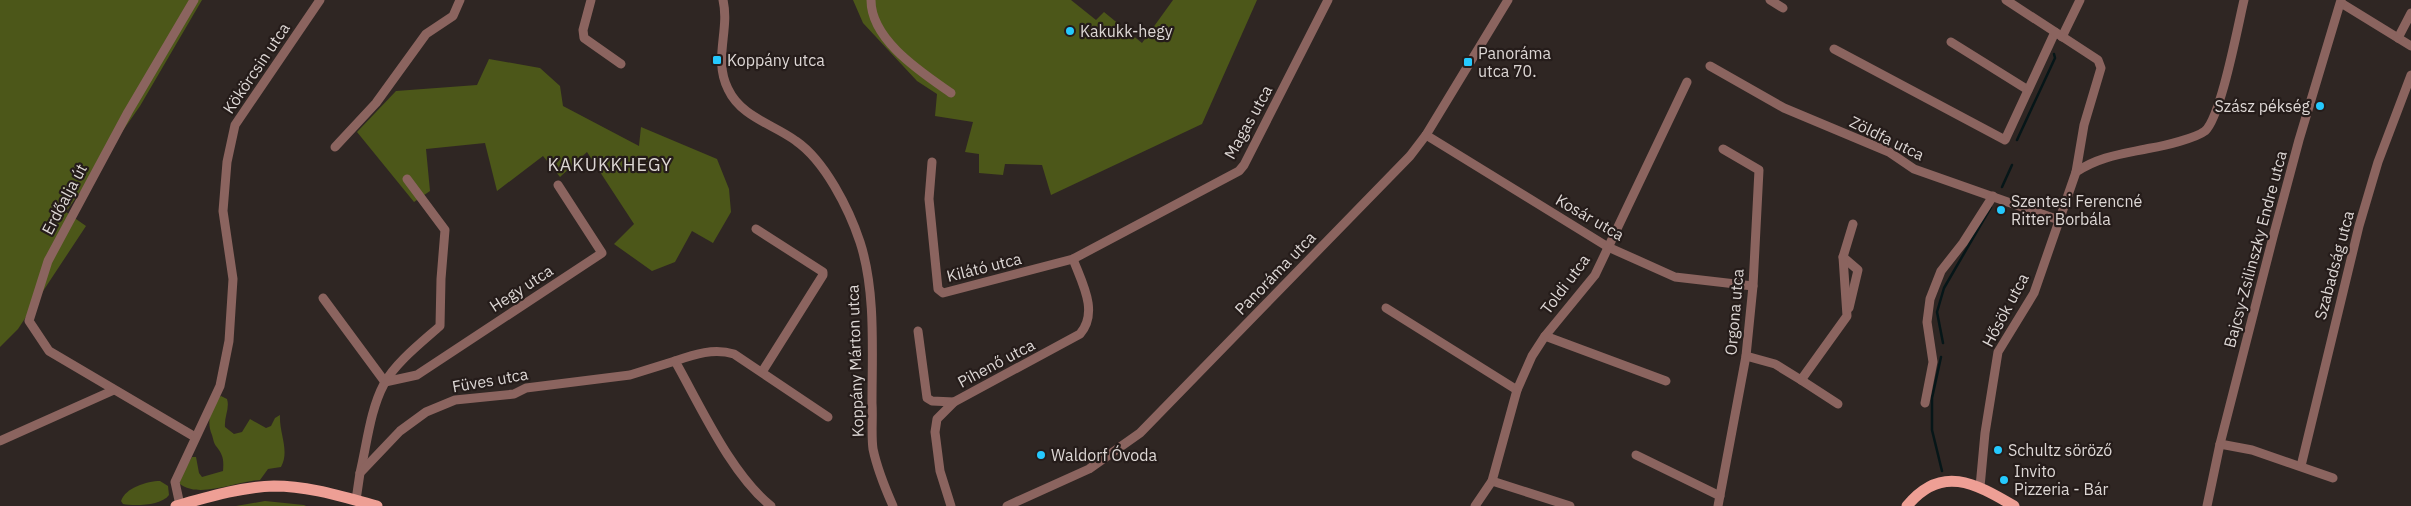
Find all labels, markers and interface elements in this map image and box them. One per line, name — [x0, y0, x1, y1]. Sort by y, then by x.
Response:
street label: Kökörcsin utca — [218, 18, 294, 117]
place label: Kakukk-hegy — [1080, 21, 1173, 41]
marker: Kakukk-hegy — [1064, 25, 1076, 37]
place label: Panoráma utca 70. — [1478, 43, 1551, 81]
place label: Koppány utca — [727, 50, 825, 70]
marker: Koppány utca — [711, 54, 723, 66]
marker: Panoráma utca 70. — [1462, 56, 1474, 68]
street label: Magas utca — [1220, 81, 1277, 162]
place label: Szász pékség — [2215, 96, 2311, 116]
marker: Szász pékség — [2314, 100, 2326, 112]
street label: Zöldfa utca — [1846, 111, 1928, 165]
street label: Bajcsy-Zsilinszky Endre utca — [2219, 148, 2291, 350]
district label: KAKUKKHEGY — [547, 153, 673, 176]
street label: Erdőalja út — [37, 160, 91, 238]
street label: Kosár utca — [1552, 189, 1628, 245]
place label: Szentesi Ferencné Ritter Borbála — [2011, 191, 2142, 229]
marker: Szentesi Ferencné Ritter Borbála — [1995, 204, 2007, 216]
street label: Szabadság utca — [2310, 208, 2358, 322]
street label: Panoráma utca — [1230, 227, 1320, 319]
street label: Kilátó utca — [944, 248, 1024, 286]
street label: Toldi utca — [1536, 250, 1594, 318]
street label: Hegy utca — [486, 260, 557, 316]
street label: Orgona utca — [1720, 267, 1748, 356]
street label: Hősök utca — [1977, 269, 2033, 350]
street label: Koppány Márton utca — [842, 284, 868, 438]
street label: Pihenő utca — [954, 334, 1038, 392]
street label: Füves utca — [450, 363, 530, 397]
place label: Schultz söröző — [2008, 440, 2112, 460]
place label: Waldorf Óvoda — [1051, 444, 1157, 465]
marker: Schultz söröző — [1992, 444, 2004, 456]
marker: Waldorf Óvoda — [1035, 449, 1047, 461]
place label: Invito Pizzeria - Bár — [2014, 461, 2109, 499]
marker: Invito Pizzeria - Bár — [1998, 474, 2010, 486]

